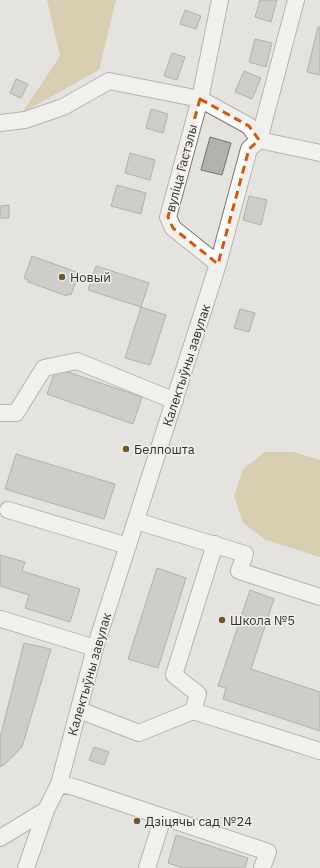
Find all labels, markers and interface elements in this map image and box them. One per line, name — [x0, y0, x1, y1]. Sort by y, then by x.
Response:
street label: вуліца Гастэлы — [162, 122, 201, 214]
place label: Новый — [70, 269, 111, 286]
marker: Новый — [57, 272, 67, 282]
street label: Калектыўны завулак — [159, 302, 214, 428]
place label: Белпошта — [134, 441, 195, 458]
marker: Белпошта — [121, 444, 131, 454]
street label: Калектыўны завулак — [64, 610, 115, 738]
place label: Школа №5 — [230, 612, 295, 629]
marker: Школа №5 — [217, 615, 227, 625]
place label: Дзіцячы сад №24 — [145, 813, 252, 830]
marker: Дзіцячы сад №24 — [132, 816, 142, 826]

